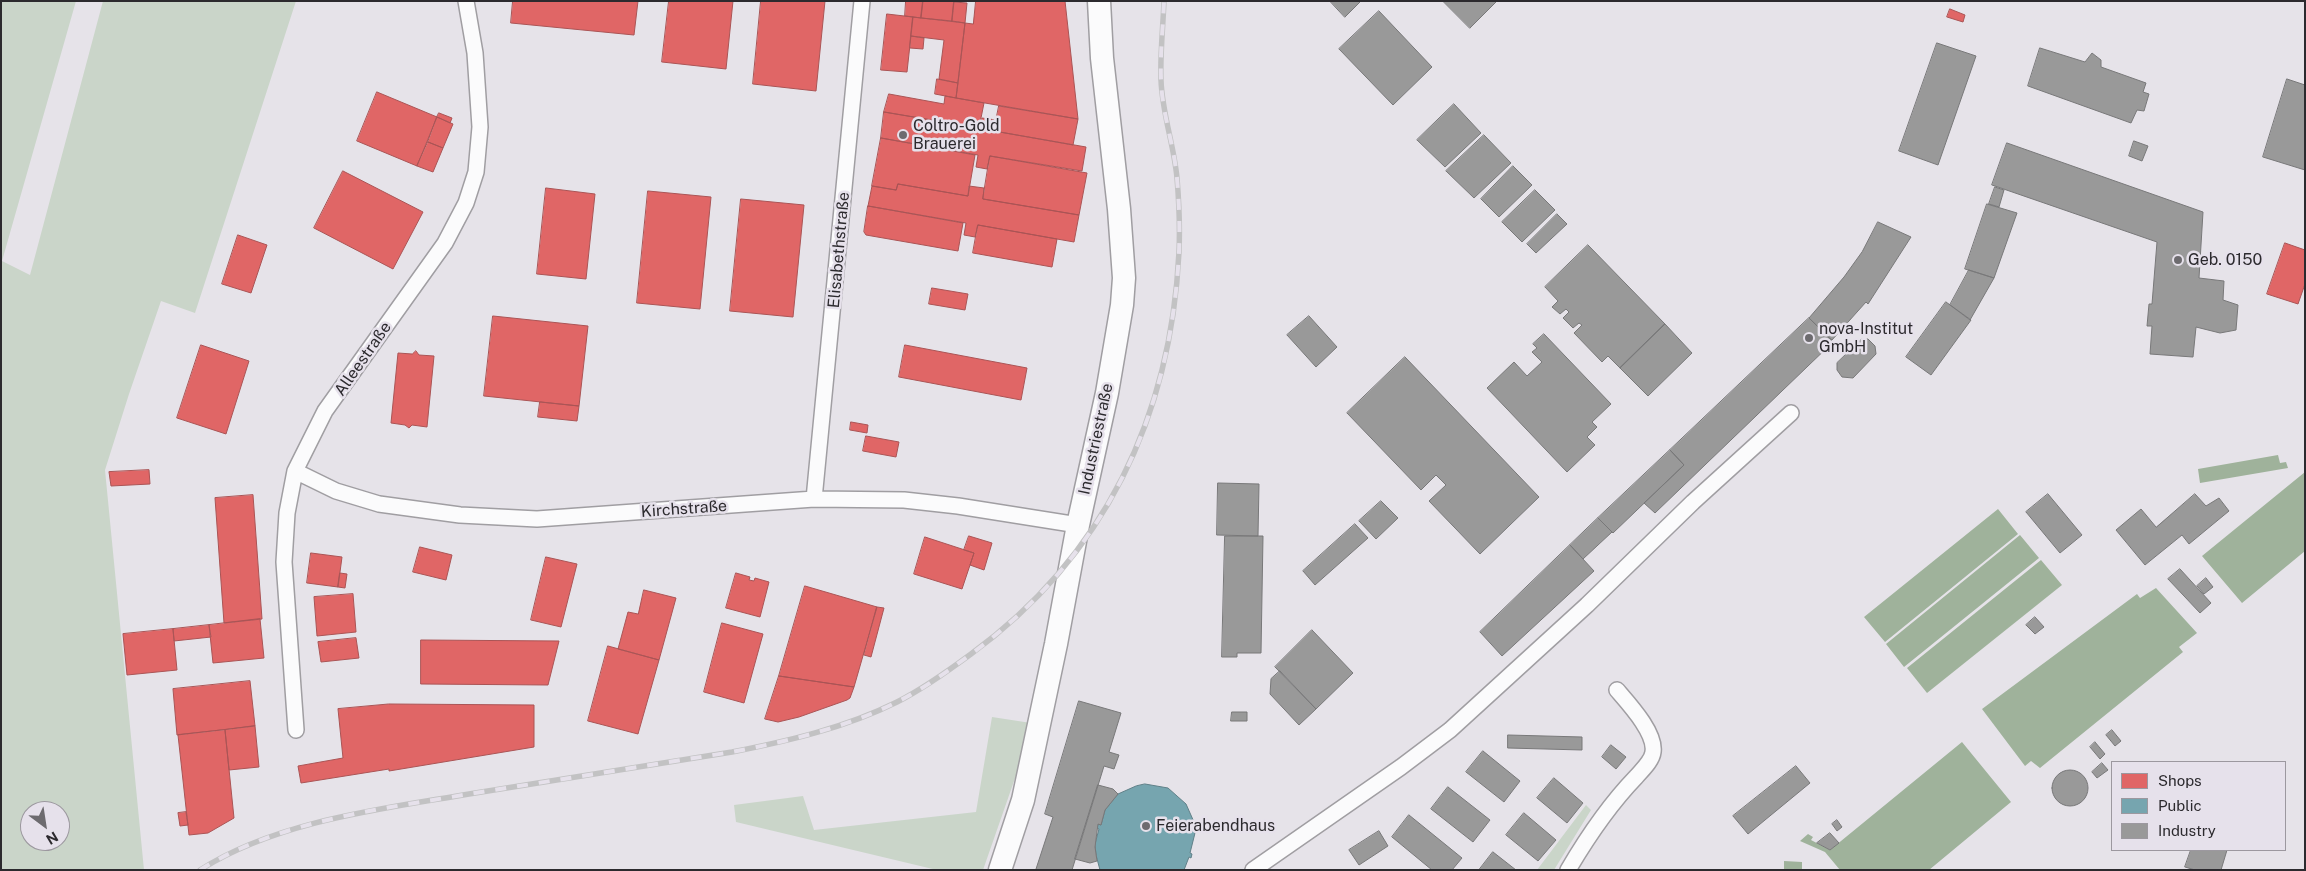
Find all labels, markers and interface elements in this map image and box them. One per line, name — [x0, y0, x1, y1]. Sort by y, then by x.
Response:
place label: Coltro-Gold Brauerei — [913, 116, 1000, 154]
marker: Coltro-Gold Brauerei — [897, 129, 909, 141]
street label: Elisabethstraße — [824, 191, 854, 309]
place label: Geb. 0150 — [2188, 250, 2262, 270]
marker: Geb. 0150 — [2172, 254, 2184, 266]
street label: Alleestraße — [330, 318, 396, 400]
place label: nova-Institut GmbH — [1819, 319, 1913, 357]
marker: nova-Institut GmbH — [1803, 332, 1815, 344]
street label: Industriestraße — [1075, 382, 1117, 496]
street label: Kirchstraße — [640, 496, 728, 522]
legend — [2111, 761, 2286, 851]
text: Shops — [2158, 772, 2202, 789]
text: Public — [2158, 797, 2202, 814]
north arrow — [20, 801, 70, 851]
place label: Feierabendhaus — [1156, 816, 1275, 836]
marker: Feierabendhaus — [1140, 820, 1152, 832]
text: Industry — [2158, 822, 2216, 839]
text: N — [43, 828, 61, 848]

